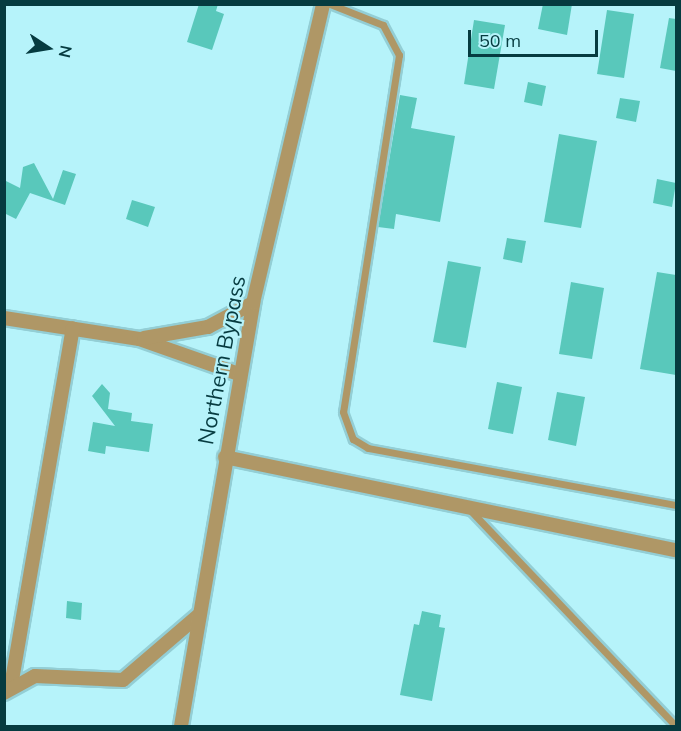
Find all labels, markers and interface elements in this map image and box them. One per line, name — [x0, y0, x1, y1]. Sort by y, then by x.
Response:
north arrow — [18, 18, 78, 78]
scale bar — [471, 18, 602, 56]
text: 50 m — [479, 29, 521, 52]
text: N — [55, 44, 77, 60]
street label: Northern Bypass — [193, 273, 251, 447]

